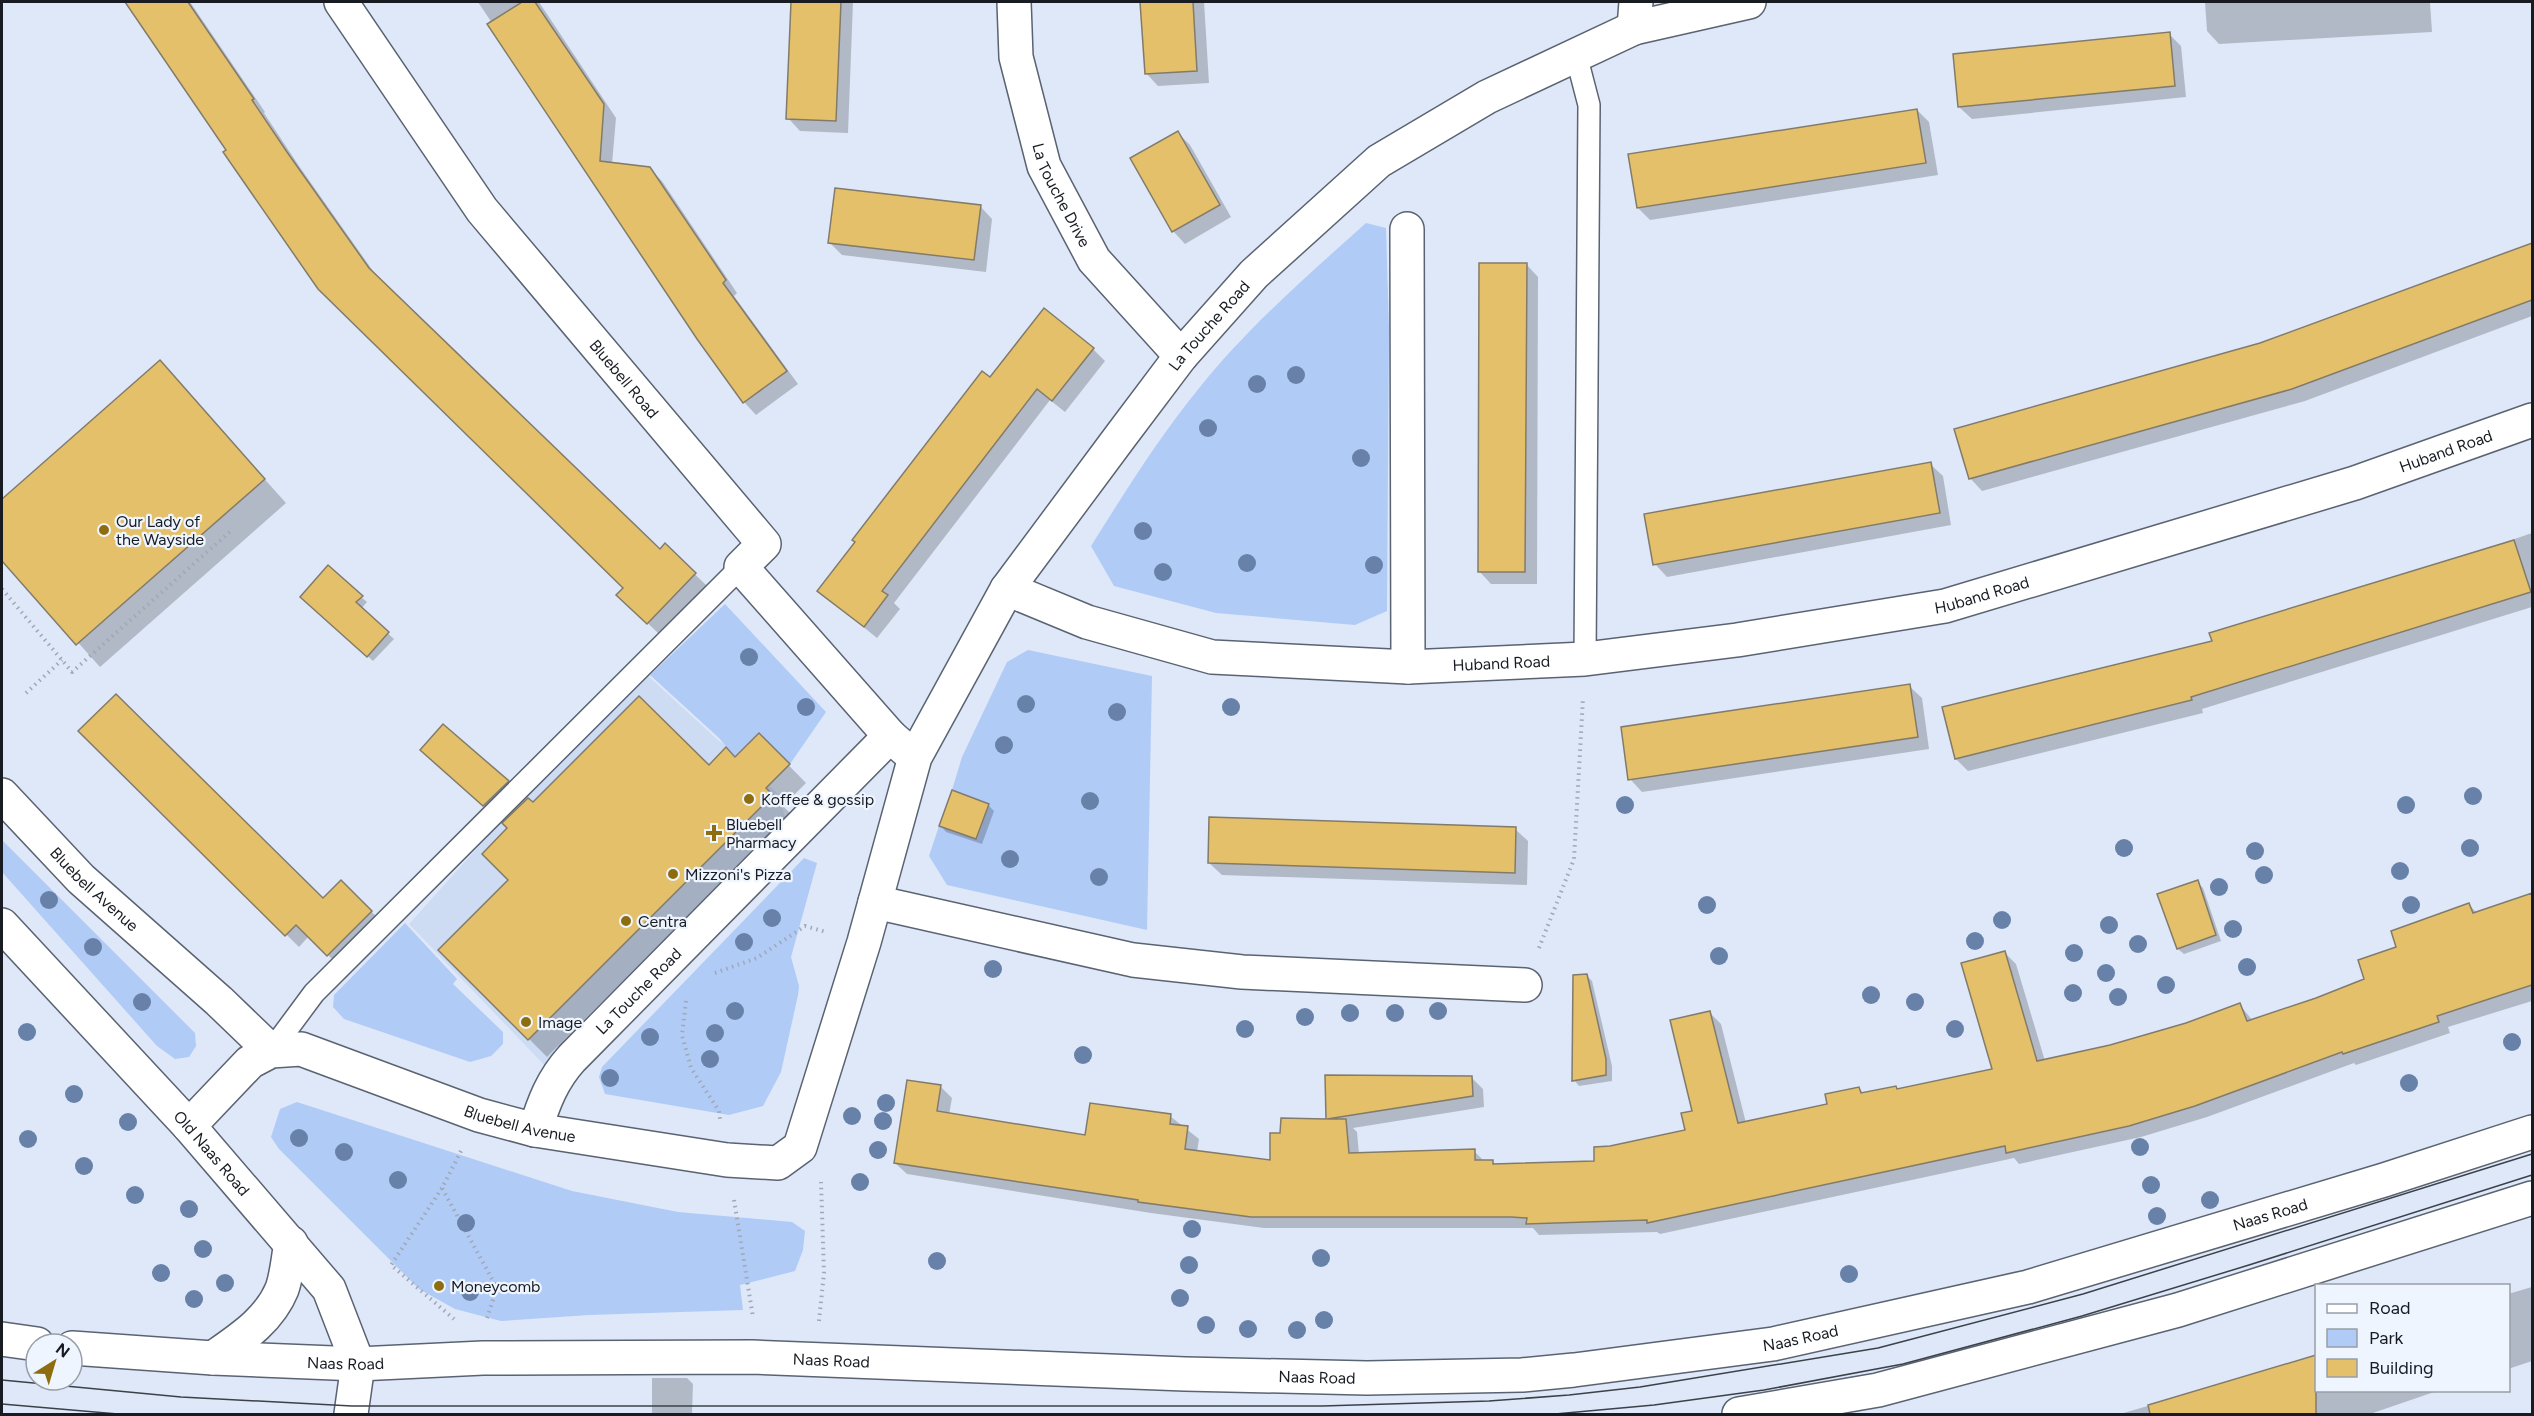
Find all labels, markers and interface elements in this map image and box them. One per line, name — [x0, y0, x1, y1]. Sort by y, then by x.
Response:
street label: La Touche Drive — [1029, 141, 1095, 250]
street label: La Touche Road — [1164, 276, 1253, 374]
street label: Bluebell Road — [586, 335, 663, 422]
street label: Huband Road — [2396, 425, 2495, 476]
place label: Our Lady of the Wayside — [116, 512, 204, 549]
marker: Our Lady of the Wayside — [97, 523, 111, 537]
street label: Huband Road — [1933, 572, 2031, 617]
street label: Huband Road — [1452, 651, 1551, 674]
place label: Koffee & gossip — [761, 790, 874, 809]
marker: Koffee & gossip — [742, 792, 756, 806]
place label: Bluebell Pharmacy — [726, 815, 797, 852]
marker: Bluebell Pharmacy — [707, 826, 721, 840]
street label: Bluebell Avenue — [46, 843, 143, 935]
place label: Mizzoni's Pizza — [685, 865, 791, 884]
marker: Mizzoni's Pizza — [666, 867, 680, 881]
place label: Centra — [638, 912, 687, 931]
marker: Centra — [619, 914, 633, 928]
street label: La Touche Road — [592, 944, 685, 1038]
place label: Image — [538, 1013, 583, 1032]
marker: Image — [519, 1015, 533, 1029]
street label: Bluebell Avenue — [461, 1101, 577, 1146]
street label: Old Naas Road — [170, 1107, 254, 1199]
street label: Naas Road — [2230, 1194, 2310, 1234]
place label: Moneycomb — [451, 1277, 540, 1296]
marker: Moneycomb — [432, 1279, 446, 1293]
legend — [2315, 1284, 2510, 1392]
text: Road — [2369, 1297, 2410, 1319]
street label: Naas Road — [1761, 1320, 1840, 1355]
text: Park — [2369, 1327, 2404, 1349]
north arrow — [24, 1332, 84, 1392]
text: N — [52, 1339, 73, 1362]
street label: Naas Road — [792, 1349, 870, 1371]
street label: Naas Road — [307, 1352, 384, 1374]
text: Building — [2369, 1357, 2434, 1379]
street label: Naas Road — [1278, 1367, 1356, 1387]

